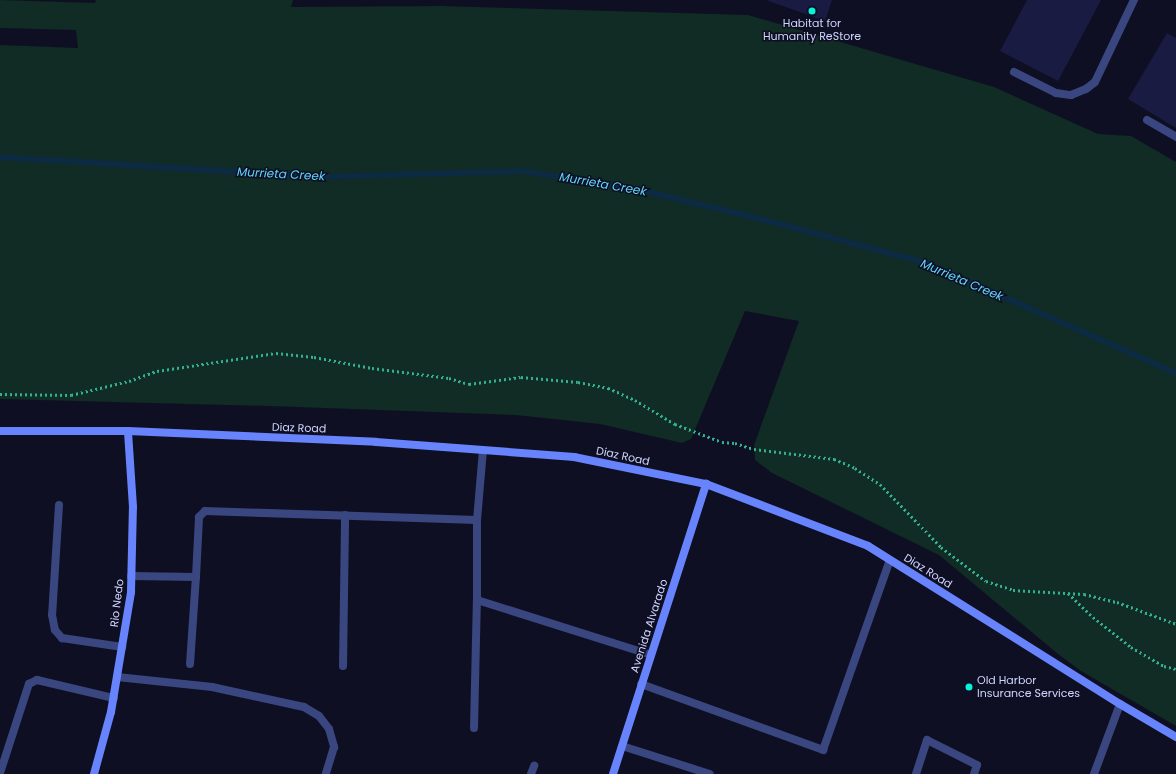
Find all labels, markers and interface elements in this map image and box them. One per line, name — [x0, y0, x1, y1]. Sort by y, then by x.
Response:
marker: Habitat for Humanity ReStore — [807, 6, 817, 16]
place label: Habitat for Humanity ReStore — [763, 17, 861, 43]
water label: Murrieta Creek — [237, 165, 325, 183]
water label: Murrieta Creek — [558, 169, 648, 199]
water label: Murrieta Creek — [919, 256, 1005, 304]
street label: Diaz Road — [272, 420, 326, 436]
street label: Diaz Road — [595, 444, 651, 468]
street label: Diaz Road — [901, 551, 955, 591]
street label: Rio Nedo — [107, 578, 127, 628]
street label: Avenida Alvarado — [628, 578, 670, 674]
place label: Old Harbor Insurance Services — [977, 674, 1080, 700]
marker: Old Harbor Insurance Services — [964, 682, 974, 692]

